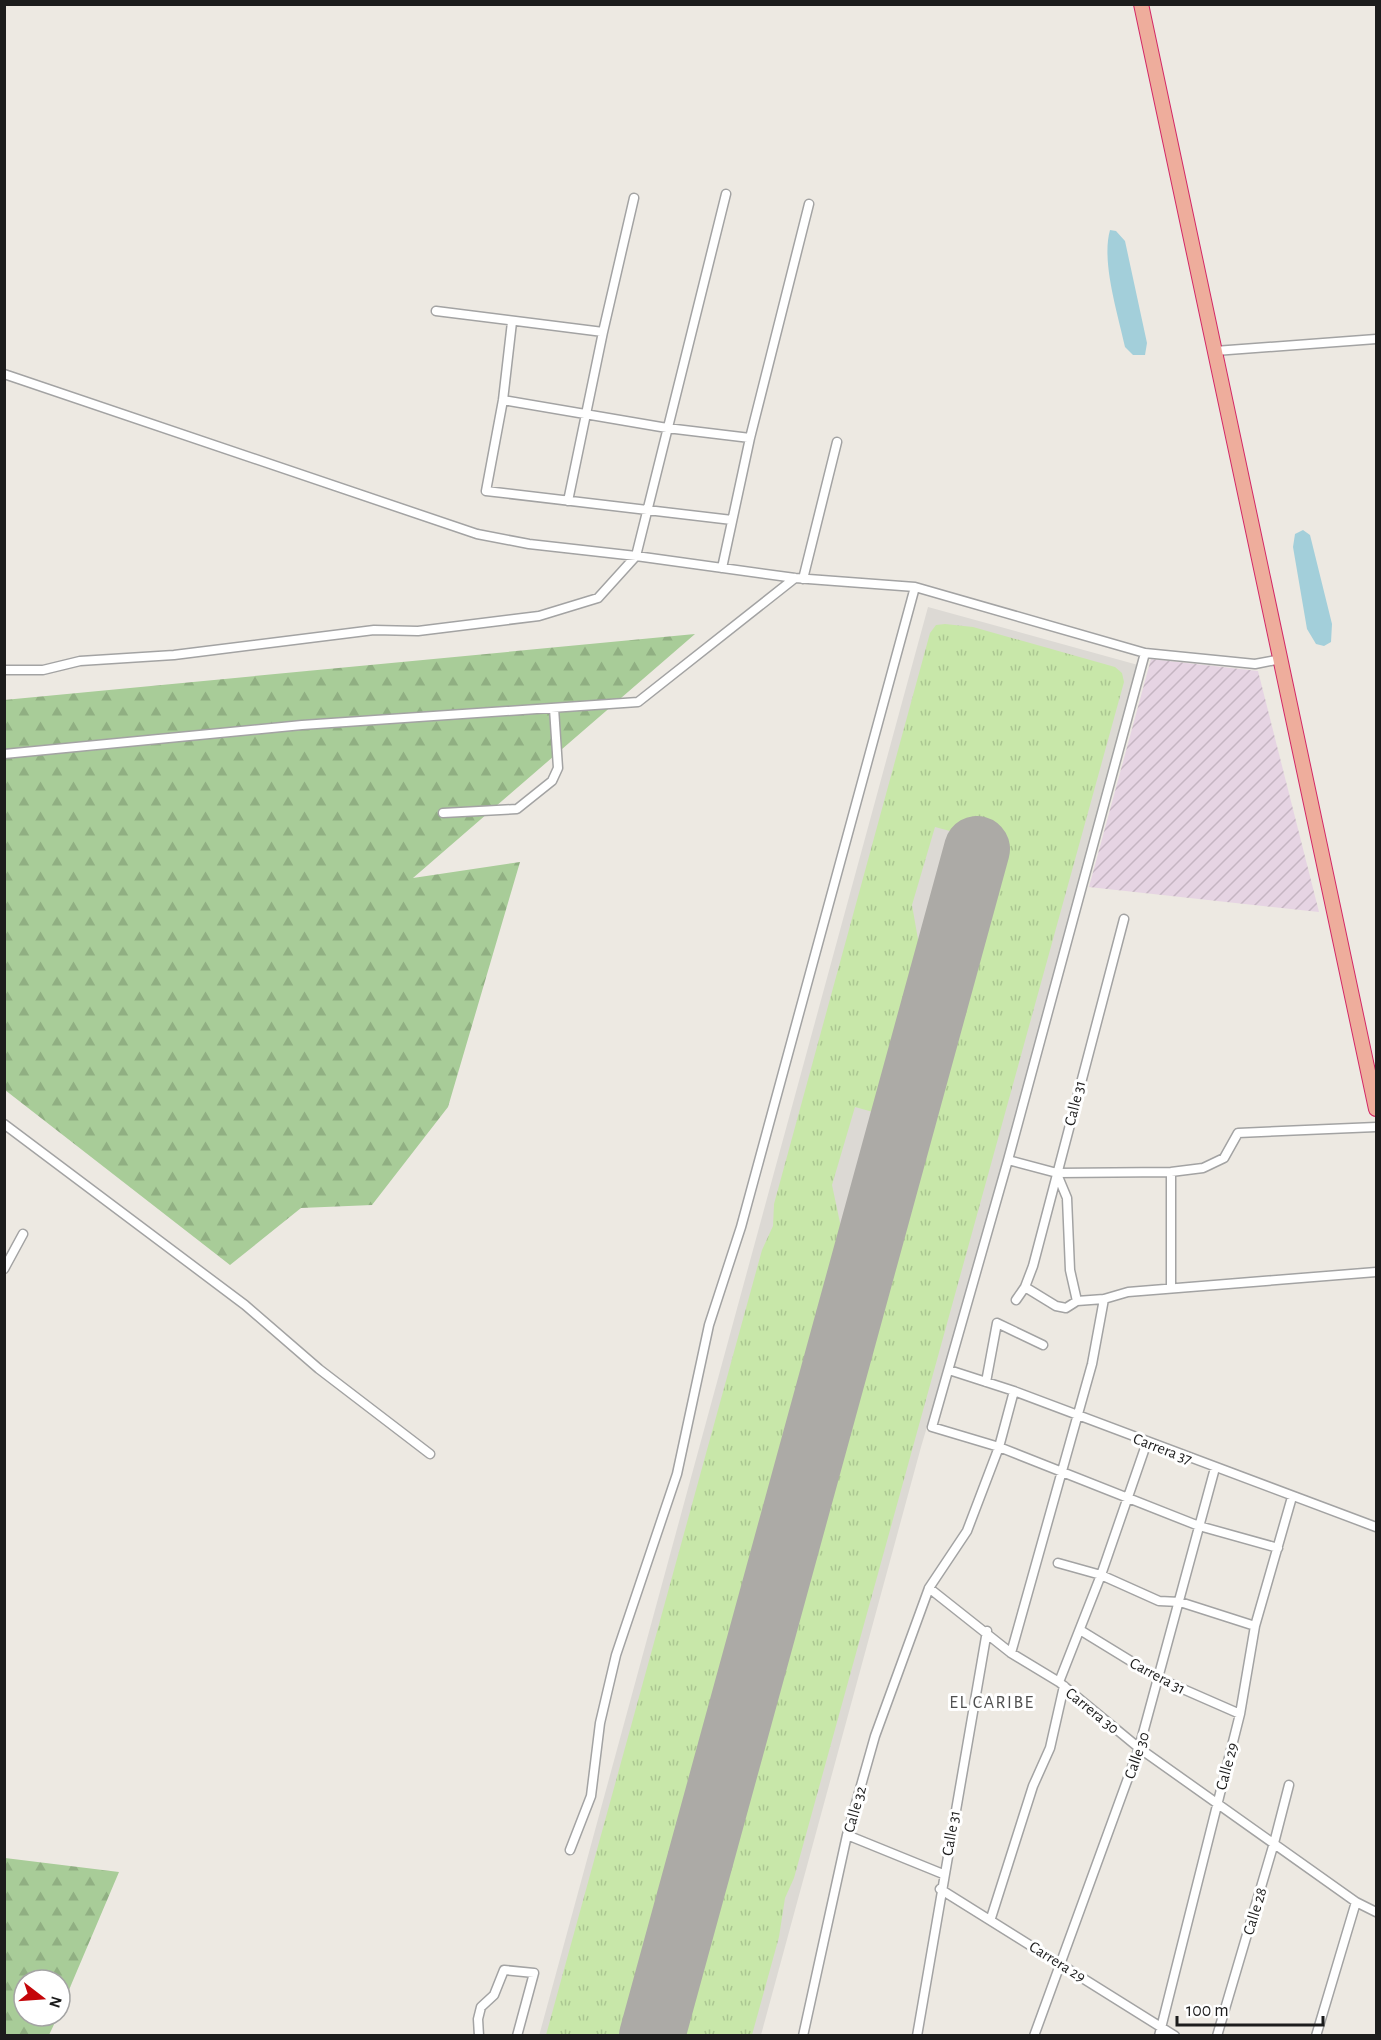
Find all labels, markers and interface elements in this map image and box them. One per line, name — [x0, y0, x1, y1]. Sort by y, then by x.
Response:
street label: Calle 31 — [1062, 1079, 1088, 1127]
street label: Carrera 37 — [1131, 1430, 1195, 1468]
street label: Carrera 31 — [1127, 1655, 1188, 1697]
street label: Carrera 30 — [1063, 1685, 1122, 1737]
district label: EL CARIBE — [949, 1694, 1035, 1712]
street label: Calle 30 — [1121, 1730, 1152, 1781]
street label: Calle 29 — [1213, 1741, 1241, 1792]
street label: Calle 32 — [841, 1784, 869, 1834]
street label: Calle 31 — [939, 1809, 963, 1857]
street label: Calle 28 — [1240, 1886, 1270, 1937]
street label: Carrera 29 — [1026, 1938, 1088, 1985]
north arrow — [12, 1968, 72, 2028]
scale bar — [1177, 1989, 1322, 2027]
text: N — [46, 1994, 65, 2010]
text: 100 m — [1186, 2002, 1229, 2020]

